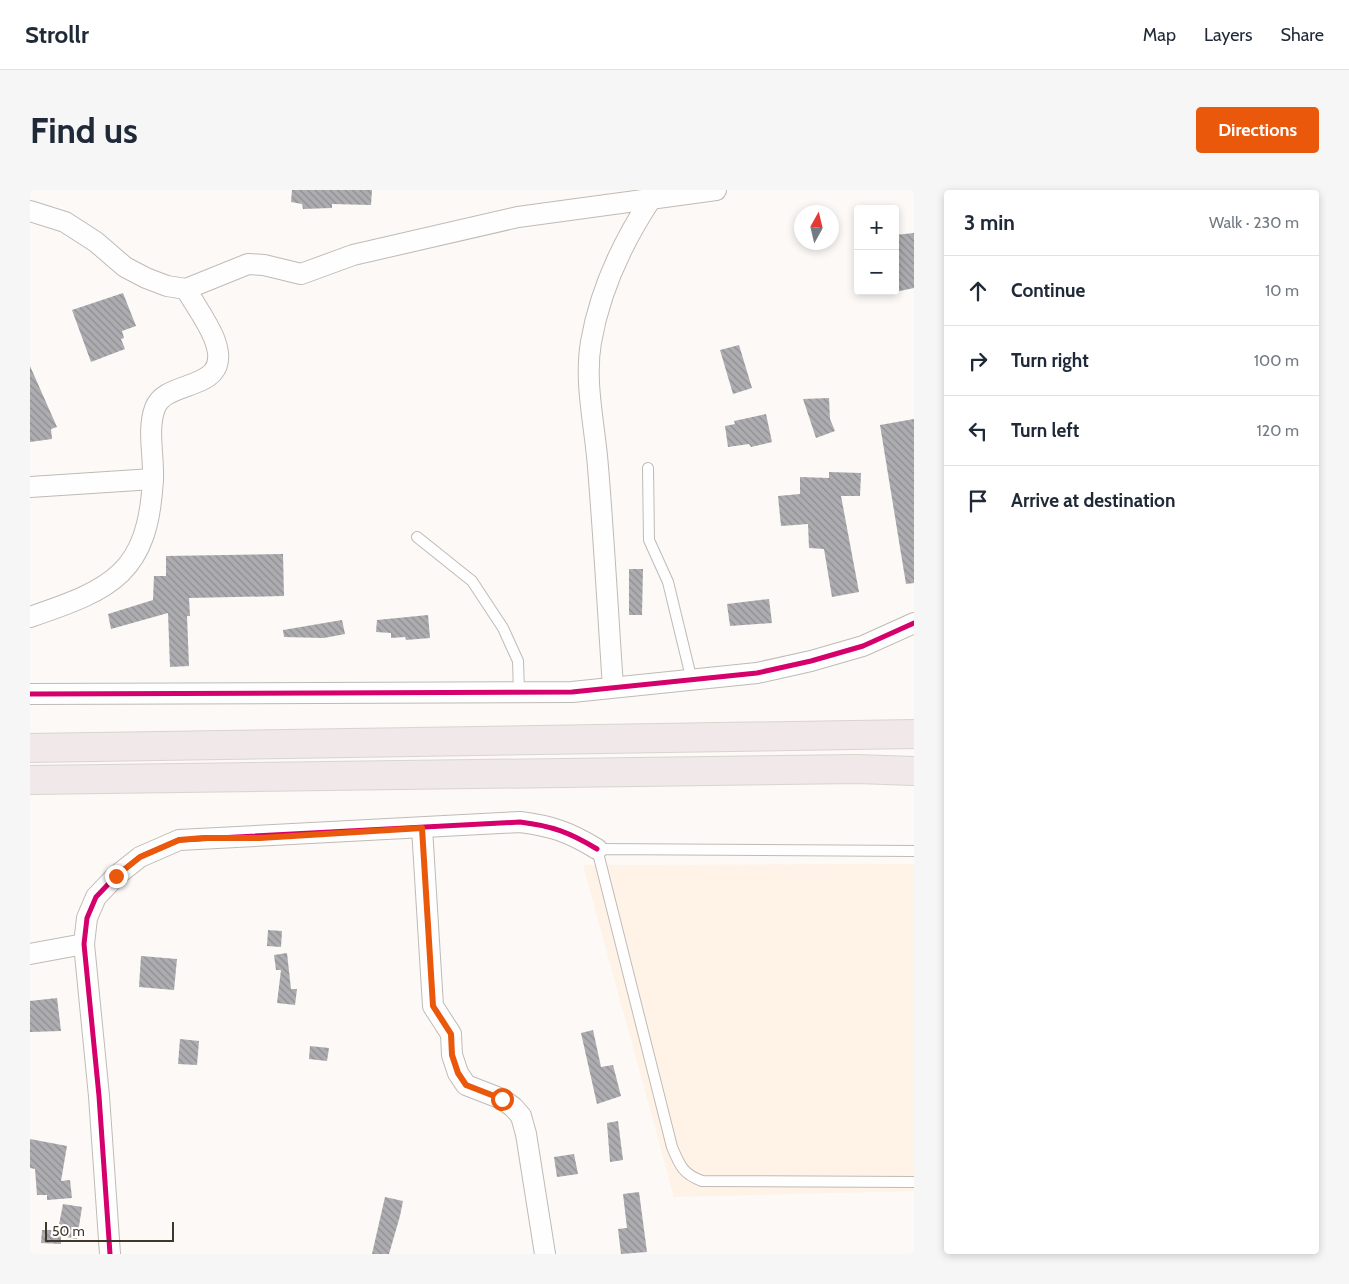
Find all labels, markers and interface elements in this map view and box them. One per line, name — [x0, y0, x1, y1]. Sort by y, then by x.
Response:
text: Strollr — [25, 20, 89, 49]
text: Map — [1143, 24, 1176, 46]
text: Layers — [1204, 24, 1253, 46]
text: Share — [1281, 24, 1324, 46]
button: Directions — [1196, 107, 1319, 153]
text: Find us — [30, 109, 138, 152]
north arrow — [794, 205, 839, 250]
map controls — [854, 205, 899, 295]
button: + — [854, 205, 899, 250]
text: 3 min — [964, 210, 1015, 235]
text: Walk · 230 m — [1209, 213, 1299, 232]
button: − — [854, 250, 899, 295]
icon: ahead — [964, 277, 992, 305]
text: Continue — [1011, 279, 1085, 302]
text: 10 m — [1265, 281, 1299, 300]
icon: right — [964, 347, 992, 375]
text: Turn right — [1011, 349, 1089, 372]
text: 100 m — [1254, 351, 1299, 370]
icon: left — [964, 417, 992, 445]
text: Turn left — [1011, 419, 1079, 442]
text: 120 m — [1257, 421, 1299, 440]
icon: arrive — [964, 487, 992, 515]
text: Arrive at destination — [1011, 489, 1175, 512]
route end — [105, 865, 128, 888]
route start — [491, 1088, 514, 1111]
scale bar — [45, 1219, 174, 1242]
text: 50 m — [52, 1222, 85, 1240]

